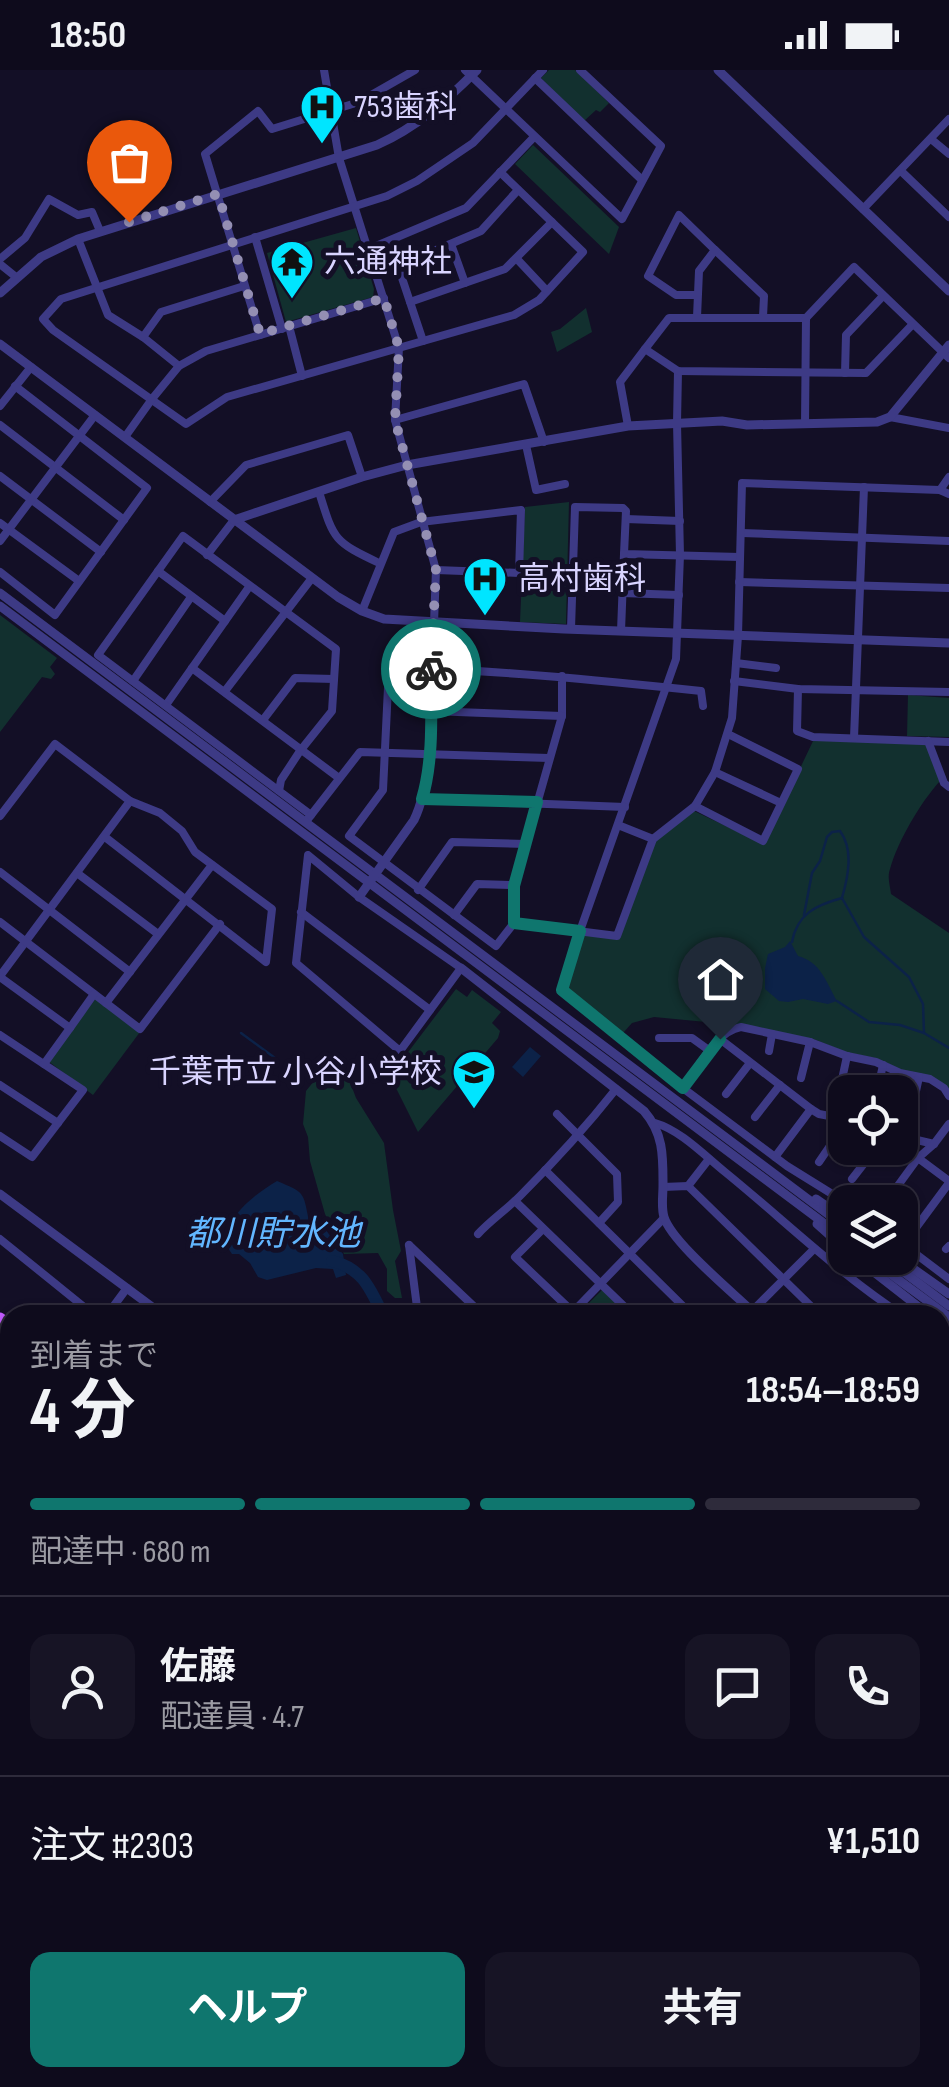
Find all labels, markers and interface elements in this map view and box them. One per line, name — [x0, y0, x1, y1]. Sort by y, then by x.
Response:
text: 18:50 — [50, 13, 126, 58]
hospital icon: 753歯科 — [299, 84, 345, 145]
place label: 753歯科 — [354, 88, 457, 127]
pin — [87, 120, 172, 223]
icon: bag — [102, 135, 157, 190]
temple icon: 六通神社 — [269, 239, 315, 300]
place label: 六通神社 — [324, 243, 452, 282]
hospital icon: 高村歯科 — [462, 556, 508, 617]
place label: 高村歯科 — [518, 560, 646, 599]
courier — [381, 619, 481, 719]
icon: bike — [404, 642, 459, 697]
pin — [678, 937, 763, 1040]
icon: home — [693, 952, 748, 1007]
school or university icon: 千葉市立 小谷小学校 — [451, 1049, 497, 1110]
place label: 千葉市立 小谷小学校 — [149, 1053, 442, 1092]
map controls — [828, 1075, 918, 1275]
button: locate — [828, 1075, 918, 1165]
button: layers — [828, 1185, 918, 1275]
water label: 都川貯水池 — [185, 1213, 363, 1256]
text: 到着まで — [30, 1337, 158, 1376]
text: 18:54–18:59 — [746, 1368, 920, 1413]
text: 4 分 — [30, 1374, 135, 1452]
text: 配達中 · 680 m — [30, 1533, 210, 1572]
button: person — [30, 1634, 135, 1739]
button: chat — [685, 1634, 790, 1739]
button: phone — [815, 1634, 920, 1739]
text: 佐藤 — [160, 1645, 236, 1690]
text: 配達員 · 4.7 — [160, 1698, 304, 1737]
text: ¥1,510 — [826, 1819, 920, 1864]
text: 注文 #2303 — [30, 1824, 194, 1869]
button: ヘルプ — [30, 1952, 465, 2067]
button: 共有 — [485, 1952, 920, 2067]

